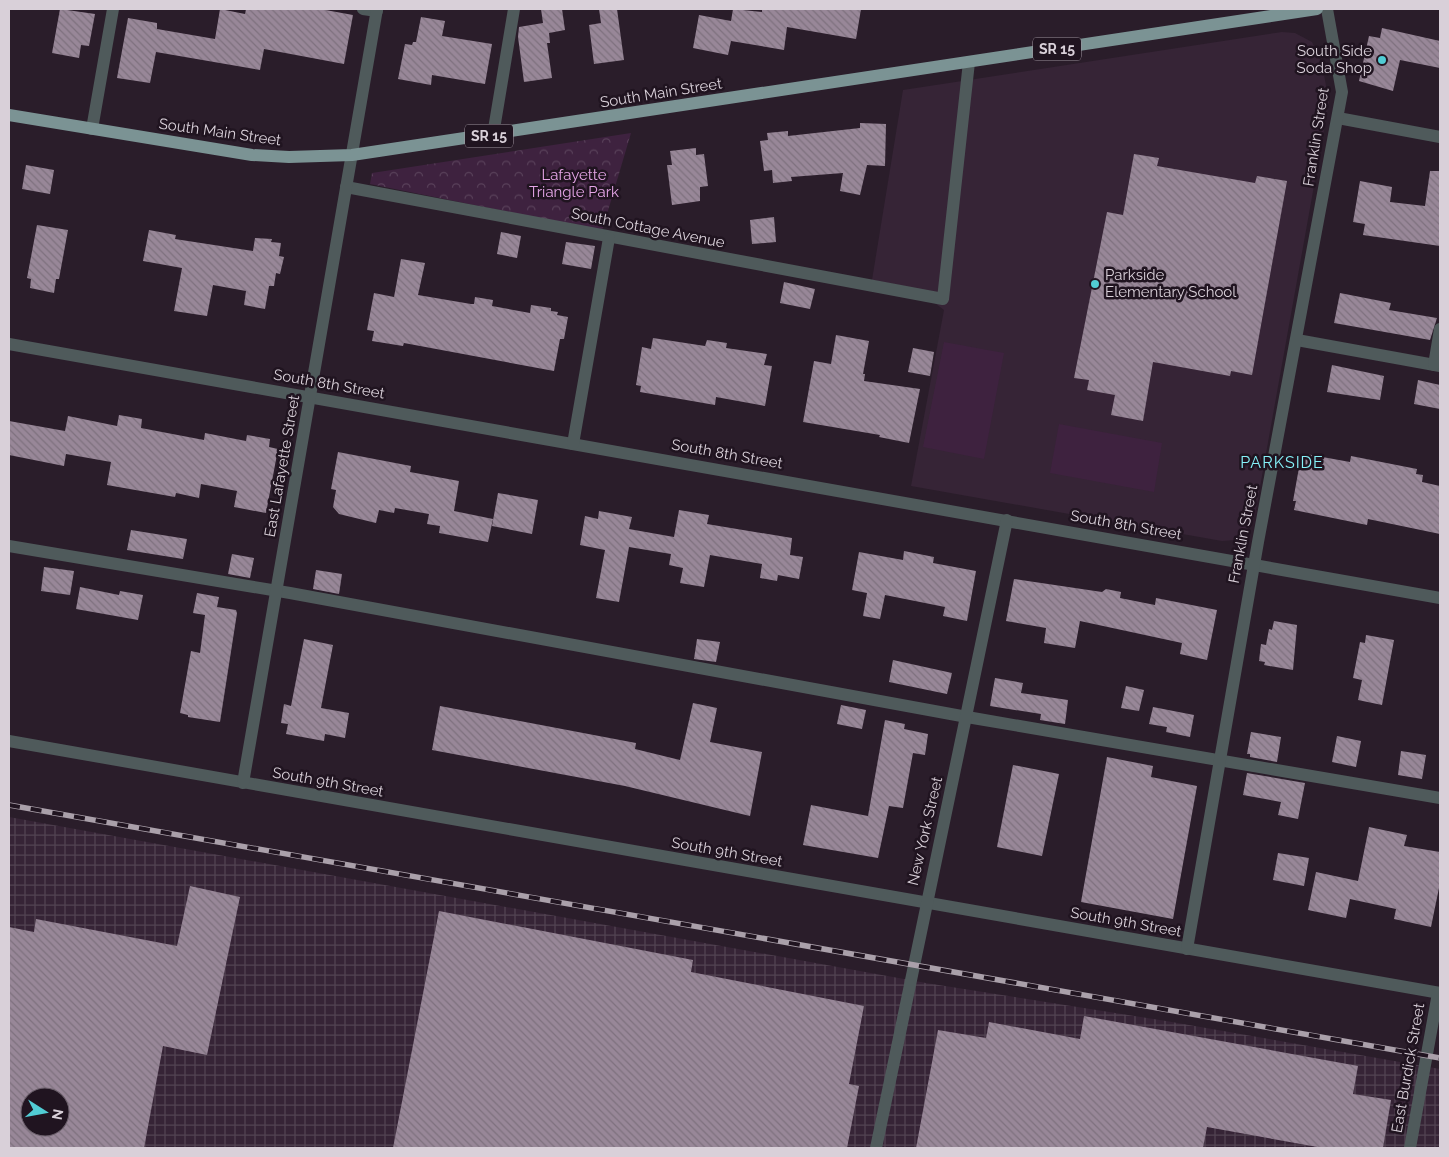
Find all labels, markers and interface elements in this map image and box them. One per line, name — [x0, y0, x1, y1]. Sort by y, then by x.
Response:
road number: SR 15 — [1033, 38, 1081, 61]
place label: South Side Soda Shop — [1297, 42, 1372, 77]
marker: South Side Soda Shop — [1376, 54, 1388, 66]
street label: South Main Street — [599, 74, 723, 112]
street label: Franklin Street — [1299, 86, 1333, 188]
street label: South Main Street — [158, 115, 282, 149]
road number: SR 15 — [465, 124, 513, 148]
park label: Lafayette Triangle Park — [529, 166, 619, 201]
street label: South Cottage Avenue — [570, 204, 726, 252]
place label: Parkside Elementary School — [1105, 266, 1237, 301]
marker: Parkside Elementary School — [1089, 278, 1101, 290]
street label: South 8th Street — [272, 365, 386, 403]
street label: East Lafayette Street — [261, 394, 303, 538]
street label: South 8th Street — [670, 435, 784, 473]
district label: PARKSIDE — [1240, 453, 1324, 472]
street label: Franklin Street — [1225, 483, 1261, 585]
street label: South 8th Street — [1069, 506, 1183, 544]
street label: South 9th Street — [271, 763, 385, 801]
street label: New York Street — [904, 775, 946, 887]
street label: South 9th Street — [670, 833, 784, 871]
street label: South 9th Street — [1069, 903, 1183, 941]
street label: East Burdick Street — [1388, 1002, 1428, 1134]
north arrow — [20, 1087, 70, 1137]
text: N — [49, 1108, 67, 1121]

